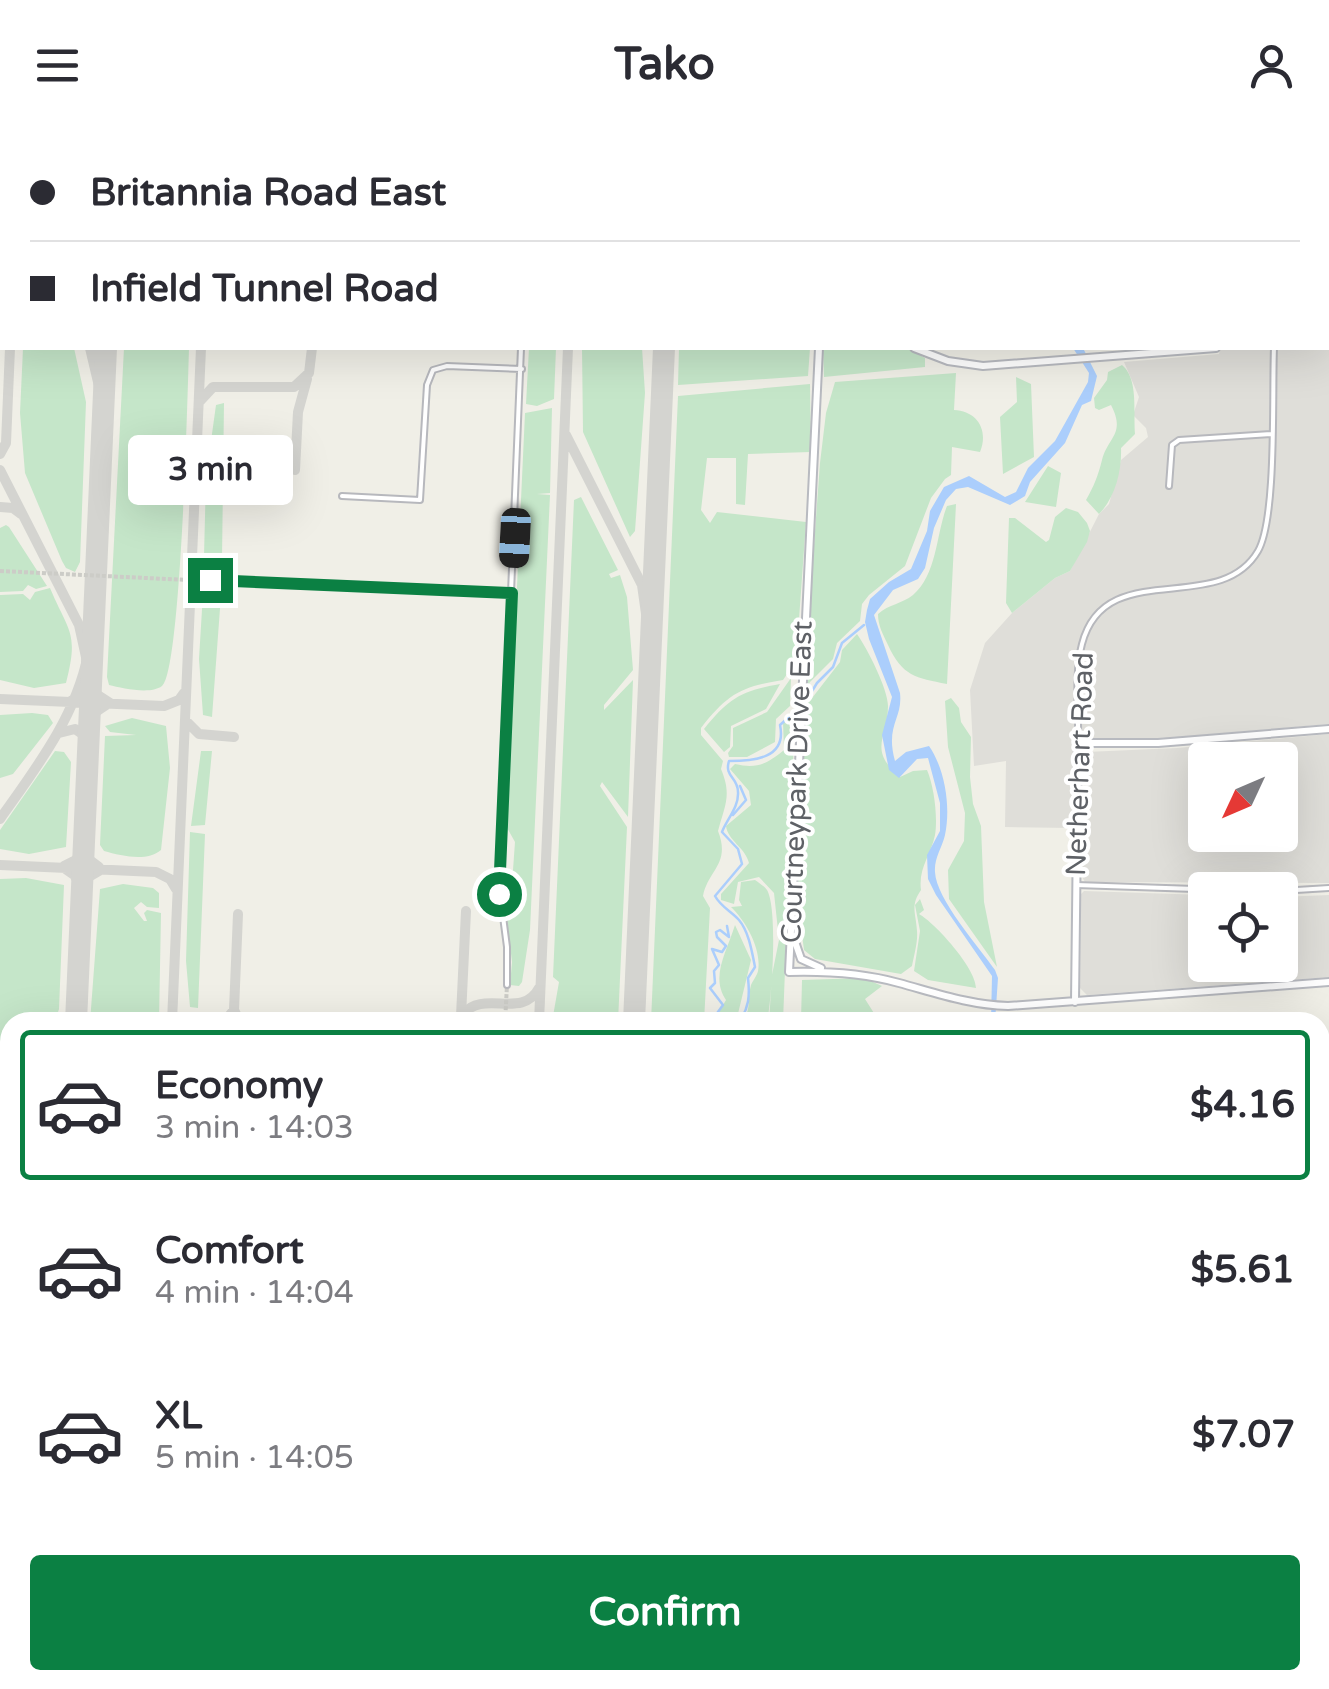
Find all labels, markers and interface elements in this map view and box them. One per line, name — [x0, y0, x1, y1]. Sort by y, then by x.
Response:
icon: menu — [30, 38, 85, 93]
text: Tako — [614, 38, 715, 92]
icon: person — [1244, 38, 1299, 93]
text: Britannia Road East — [90, 170, 446, 216]
text: Infield Tunnel Road — [90, 266, 439, 312]
callout: 3 min — [128, 435, 292, 505]
text: 3 min — [168, 451, 253, 489]
car — [498, 507, 532, 569]
route end — [188, 558, 233, 603]
street label: Courtneypark Drive East — [774, 620, 820, 944]
street label: Netherhart Road — [1059, 651, 1101, 877]
north arrow — [1188, 742, 1298, 852]
map controls — [1188, 742, 1298, 982]
route start — [477, 872, 522, 917]
button: locate — [1188, 872, 1298, 982]
icon: car — [35, 1060, 125, 1150]
text: Economy — [155, 1063, 323, 1109]
text: $4.16 — [1190, 1082, 1295, 1128]
text: 3 min · 14:03 — [155, 1109, 354, 1147]
icon: car — [35, 1225, 125, 1315]
text: Comfort — [155, 1228, 304, 1274]
text: $5.61 — [1190, 1247, 1295, 1293]
text: 4 min · 14:04 — [155, 1274, 354, 1312]
icon: car — [35, 1390, 125, 1480]
text: XL — [155, 1393, 202, 1439]
text: $7.07 — [1192, 1412, 1295, 1458]
text: 5 min · 14:05 — [155, 1439, 354, 1477]
button: Confirm — [30, 1555, 1300, 1670]

